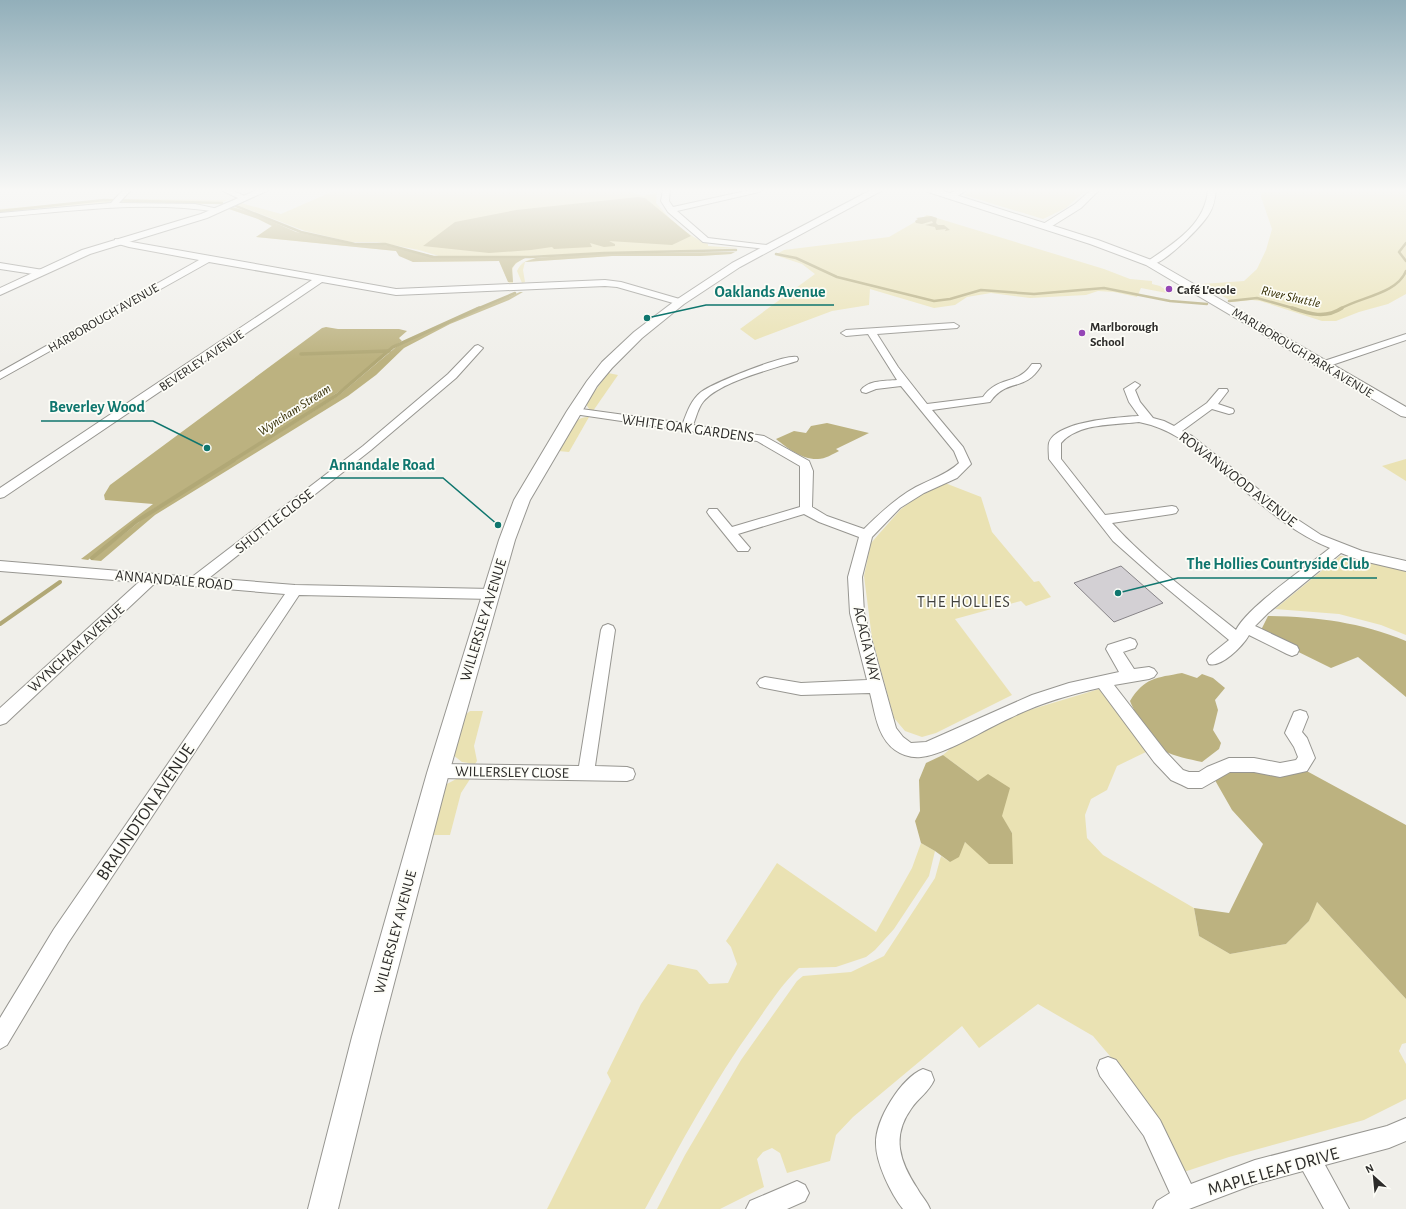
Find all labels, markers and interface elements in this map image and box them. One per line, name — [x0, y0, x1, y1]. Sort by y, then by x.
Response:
callout: Oaklands Avenue — [706, 277, 834, 305]
street label: HARBOROUGH AVENUE — [46, 281, 161, 355]
text: Oaklands Avenue — [714, 284, 826, 300]
marker: Café L'ecole — [1164, 284, 1174, 294]
place label: Café L'ecole — [1177, 284, 1236, 297]
water label: River Shuttle — [1260, 284, 1322, 311]
street label: MARLBOROUGH PARK AVENUE — [1229, 306, 1375, 401]
place label: Marlborough School — [1090, 321, 1159, 349]
street label: BEVERLEY AVENUE — [157, 328, 246, 394]
marker: Marlborough School — [1077, 328, 1087, 338]
water label: Wyncham Stream — [256, 382, 334, 439]
callout: Beverley Wood — [41, 393, 153, 421]
text: Beverley Wood — [49, 399, 146, 416]
street label: WHITE OAK GARDENS — [621, 412, 755, 445]
street label: ROWANWOOD AVENUE — [1176, 429, 1299, 530]
callout: Annandale Road — [321, 450, 443, 478]
text: Annandale Road — [329, 457, 435, 473]
street label: SHUTTLE CLOSE — [232, 486, 316, 556]
callout: The Hollies Countryside Club — [1178, 550, 1377, 578]
text: The Hollies Countryside Club — [1187, 556, 1369, 573]
street label: WILLERSLEY AVENUE — [458, 557, 509, 683]
street label: ANNANDALE ROAD — [115, 568, 234, 593]
district label: THE HOLLIES — [917, 594, 1011, 610]
street label: WYNCHAM AVENUE — [26, 602, 127, 695]
street label: ACACIA WAY — [851, 605, 882, 683]
street label: BRAUNDTON AVENUE — [94, 741, 198, 884]
street label: WILLERSLEY CLOSE — [455, 764, 569, 781]
street label: WILLERSLEY AVENUE — [372, 869, 419, 996]
street label: MAPLE LEAF DRIVE — [1206, 1145, 1341, 1199]
north arrow — [1354, 1157, 1394, 1197]
text: N — [1364, 1162, 1376, 1175]

